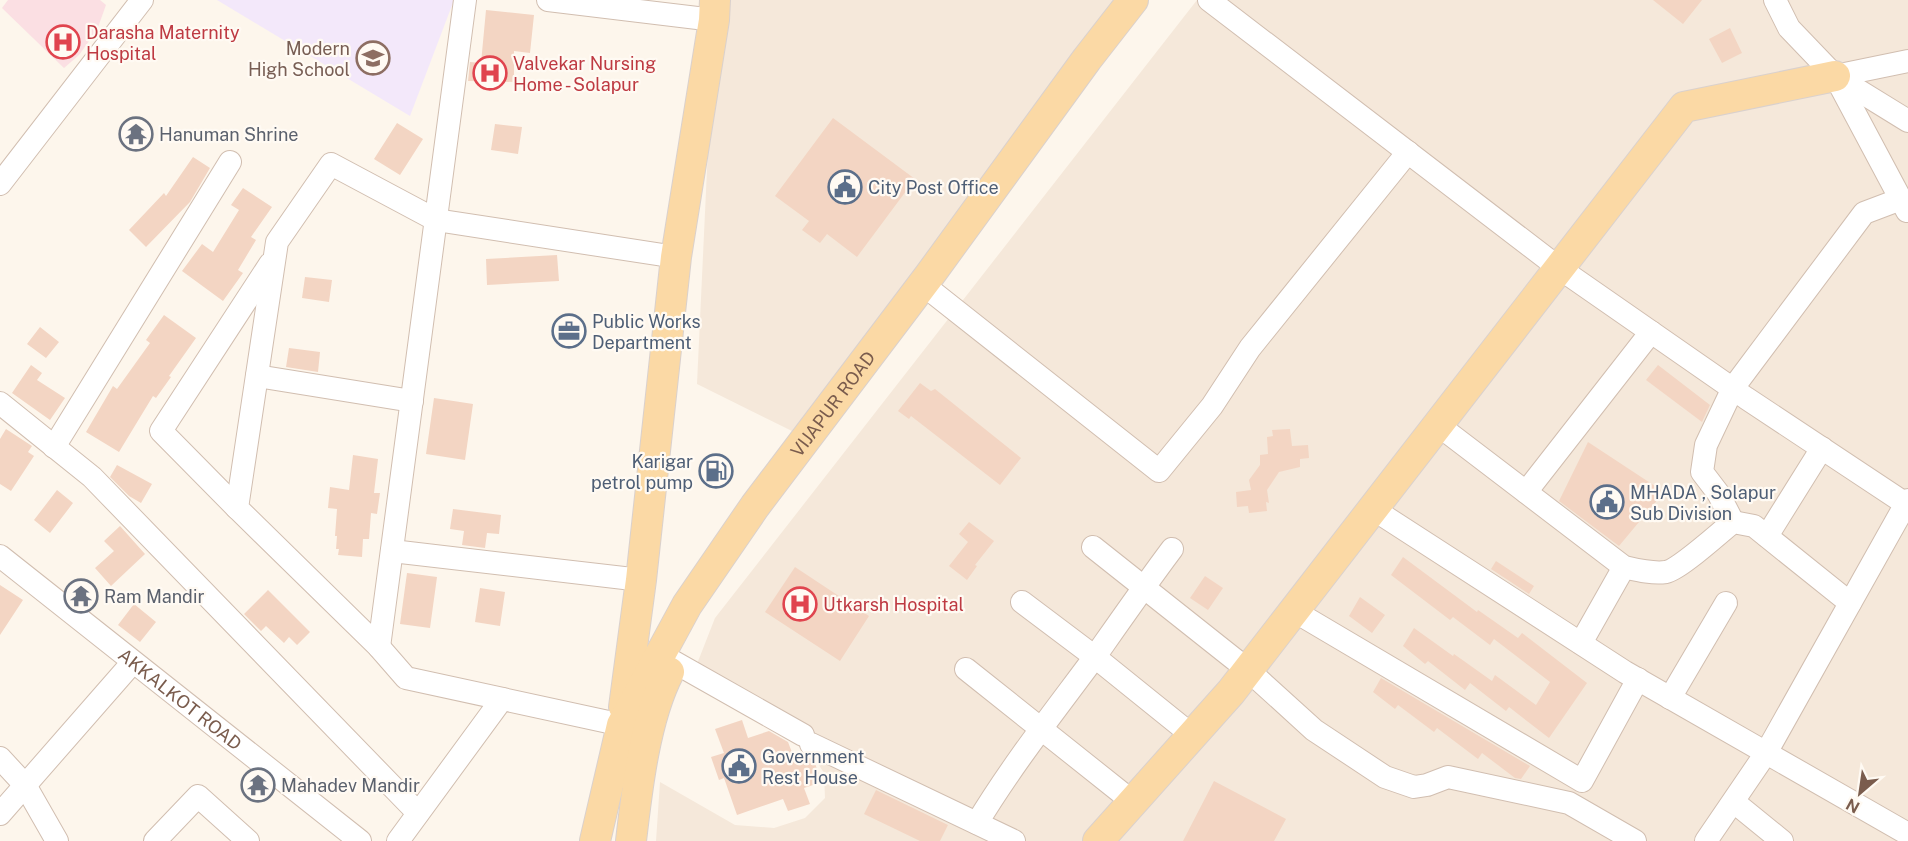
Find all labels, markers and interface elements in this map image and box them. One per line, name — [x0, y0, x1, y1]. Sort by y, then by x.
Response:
place label: Darasha Maternity Hospital — [86, 22, 240, 64]
hospital icon: Darasha Maternity Hospital — [45, 24, 81, 60]
place label: Modern High School — [248, 38, 350, 80]
school or university icon: Modern High School — [355, 40, 391, 76]
place label: Valvekar Nursing Home - Solapur — [513, 53, 656, 95]
hospital icon: Valvekar Nursing Home - Solapur — [472, 55, 508, 91]
temple icon: Hanuman Shrine — [118, 116, 154, 152]
place label: Hanuman Shrine — [159, 124, 299, 145]
public building icon: City Post Office — [827, 169, 863, 205]
place label: City Post Office — [868, 177, 999, 198]
place label: Public Works Department — [592, 311, 701, 353]
office icon: Public Works Department — [551, 313, 587, 349]
street label: VIJAPUR ROAD — [786, 347, 879, 461]
place label: Karigar petrol pump — [591, 451, 693, 493]
fuel station icon: Karigar petrol pump — [698, 453, 734, 489]
place label: MHADA , Solapur Sub Division — [1630, 482, 1776, 524]
public building icon: MHADA , Solapur Sub Division — [1589, 484, 1625, 520]
temple icon: Ram Mandir — [63, 578, 99, 614]
place label: Ram Mandir — [104, 586, 205, 607]
hospital icon: Utkarsh Hospital — [782, 586, 818, 622]
place label: Utkarsh Hospital — [823, 594, 964, 615]
street label: AKKALKOT ROAD — [114, 644, 246, 754]
place label: Government Rest House — [762, 746, 864, 788]
public building icon: Government Rest House — [721, 748, 757, 784]
north arrow — [1830, 763, 1890, 823]
temple icon: Mahadev Mandir — [240, 767, 276, 803]
place label: Mahadev Mandir — [281, 775, 420, 796]
text: N — [1843, 794, 1863, 817]

